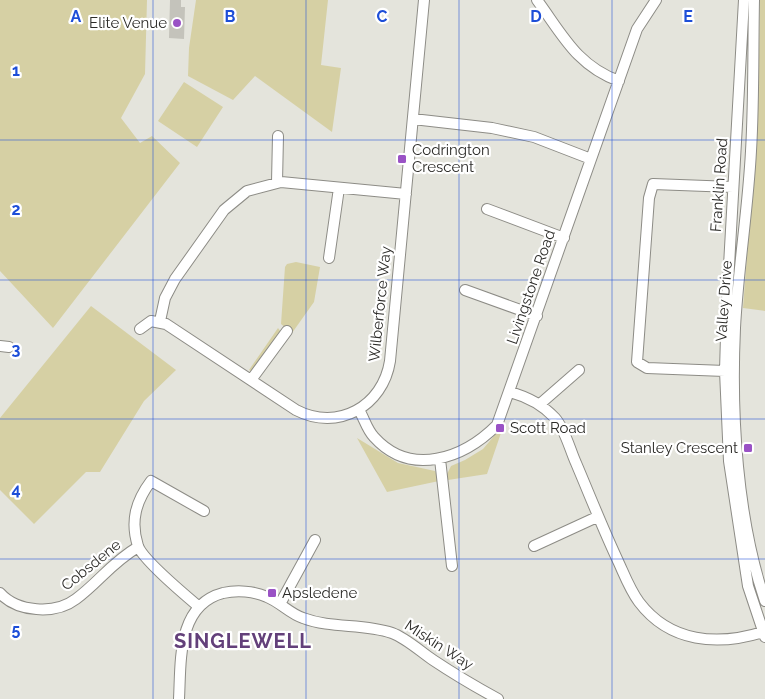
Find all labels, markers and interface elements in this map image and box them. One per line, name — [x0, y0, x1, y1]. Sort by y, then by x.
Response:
text: A — [71, 7, 82, 26]
text: B — [225, 7, 236, 26]
text: C — [377, 7, 388, 26]
text: D — [530, 7, 542, 26]
text: E — [683, 7, 693, 26]
place label: Elite Venue — [89, 14, 167, 32]
marker: Elite Venue — [171, 17, 183, 29]
text: 1 — [12, 61, 20, 80]
street label: Franklin Road — [707, 137, 731, 233]
place label: Codrington Crescent — [412, 141, 490, 176]
marker: Codrington Crescent — [396, 153, 408, 165]
text: 2 — [11, 200, 21, 219]
street label: Livingstone Road — [503, 227, 559, 347]
street label: Wilberforce Way — [365, 245, 395, 363]
street label: Valley Drive — [712, 259, 736, 342]
text: 3 — [12, 340, 21, 359]
place label: Scott Road — [510, 419, 586, 437]
marker: Scott Road — [494, 422, 506, 434]
place label: Stanley Crescent — [621, 439, 738, 457]
marker: Stanley Crescent — [742, 442, 754, 454]
text: 4 — [11, 480, 21, 499]
street label: Cobsdene — [58, 535, 125, 594]
place label: Apsledene — [282, 584, 357, 602]
marker: Apsledene — [266, 587, 278, 599]
street label: Miskin Way — [401, 616, 477, 674]
text: 5 — [12, 620, 21, 639]
district label: SINGLEWELL — [174, 629, 312, 653]

